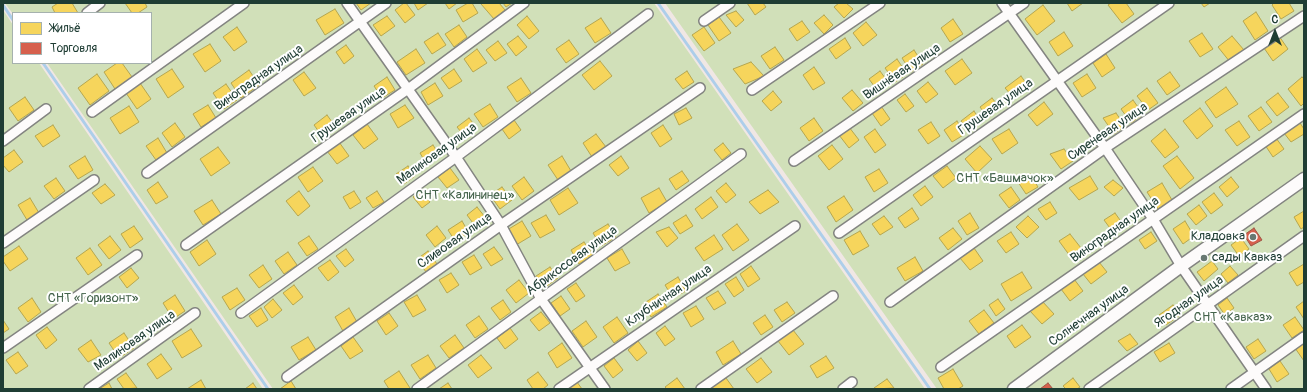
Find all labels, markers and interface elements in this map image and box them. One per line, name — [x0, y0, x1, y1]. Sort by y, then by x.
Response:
legend — [12, 12, 152, 64]
north arrow — [1255, 12, 1295, 52]
text: С — [1272, 13, 1278, 26]
text: Жильё — [50, 21, 81, 36]
street label: Вишнёвая улица — [860, 40, 944, 104]
text: Торговля — [50, 41, 97, 56]
street label: Виноградная улица — [212, 42, 306, 114]
street label: Грушевая улица — [956, 76, 1036, 138]
street label: Грушевая улица — [309, 84, 389, 146]
street label: Сиреневая улица — [1065, 100, 1151, 164]
street label: Малиновая улица — [394, 120, 480, 188]
park label: СНТ «Башмачок» — [956, 171, 1054, 187]
park label: СНТ «Калининец» — [416, 188, 514, 204]
street label: Виноградная улица — [1068, 194, 1162, 266]
street label: Сливовая улица — [415, 209, 495, 273]
street label: Абрикосовая улица — [523, 223, 621, 299]
place label: Кладовка — [1191, 229, 1245, 245]
marker: Кладовка — [1248, 232, 1258, 242]
place label: сады Кавказ — [1212, 250, 1283, 266]
marker: сады Кавказ — [1199, 253, 1209, 263]
street label: Клубничная улица — [623, 262, 715, 330]
street label: Ягодная улица — [1152, 273, 1226, 331]
street label: Солнечная улица — [1046, 282, 1132, 350]
park label: СНТ «Горизонт» — [48, 291, 138, 307]
street label: Малиновая улица — [92, 307, 178, 375]
park label: СНТ «Кавказ» — [1194, 310, 1272, 326]

